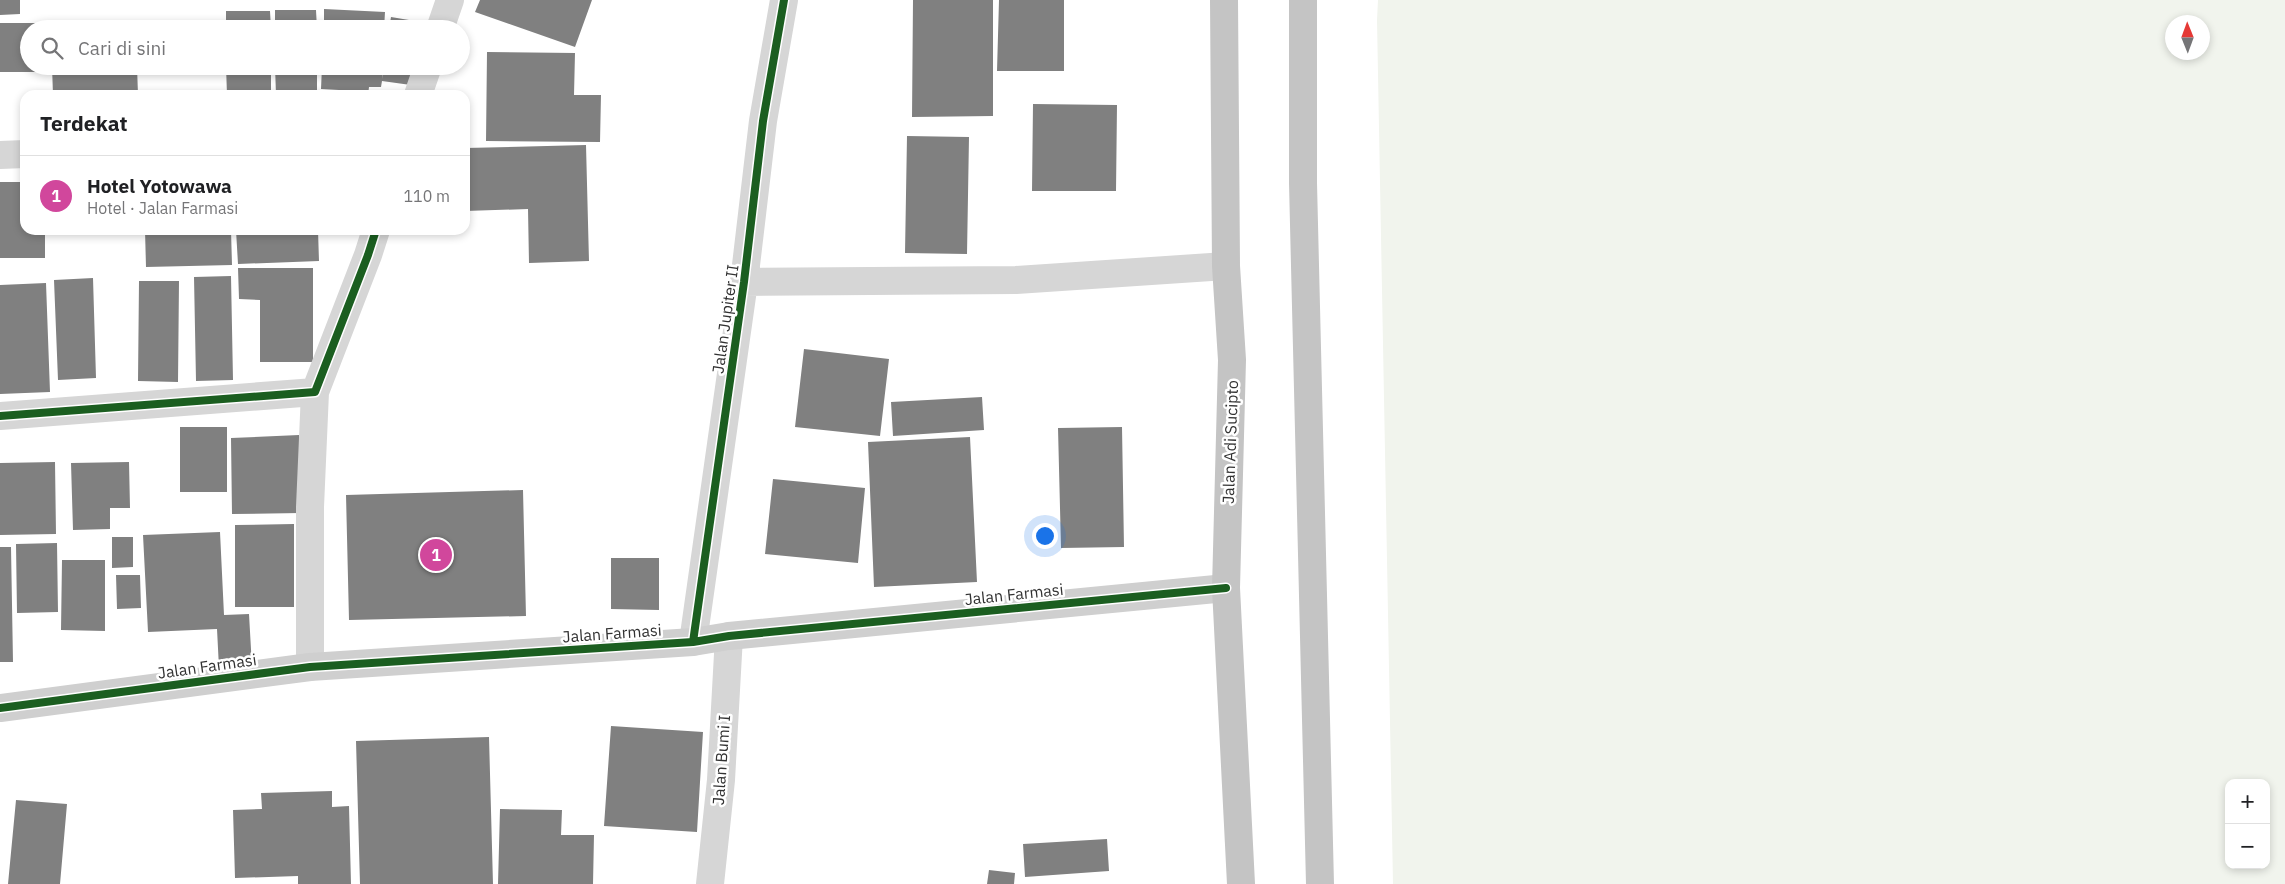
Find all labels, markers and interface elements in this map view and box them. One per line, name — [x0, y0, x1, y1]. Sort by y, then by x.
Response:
north arrow — [2165, 15, 2210, 60]
search box — [20, 20, 470, 75]
icon: search — [38, 34, 66, 62]
text: Cari di sini — [78, 36, 166, 60]
text: Terdekat — [40, 109, 128, 137]
text: Hotel Yotowawa — [87, 174, 232, 198]
text: 1 — [51, 186, 61, 206]
text: 110 m — [403, 186, 450, 206]
text: Hotel · Jalan Farmasi — [87, 198, 238, 218]
street label: Jalan Jupiter II — [707, 263, 743, 375]
street label: Jalan Adi Sucipto — [1218, 380, 1242, 504]
your location — [1032, 523, 1058, 549]
pin: 1 — [420, 536, 452, 574]
street label: Jalan Farmasi — [963, 579, 1065, 609]
street label: Jalan Farmasi — [562, 620, 662, 646]
street label: Jalan Farmasi — [156, 649, 258, 683]
street label: Jalan Bumi I — [708, 714, 734, 806]
map controls — [2225, 779, 2270, 869]
button: + — [2225, 779, 2270, 824]
button: − — [2225, 824, 2270, 869]

